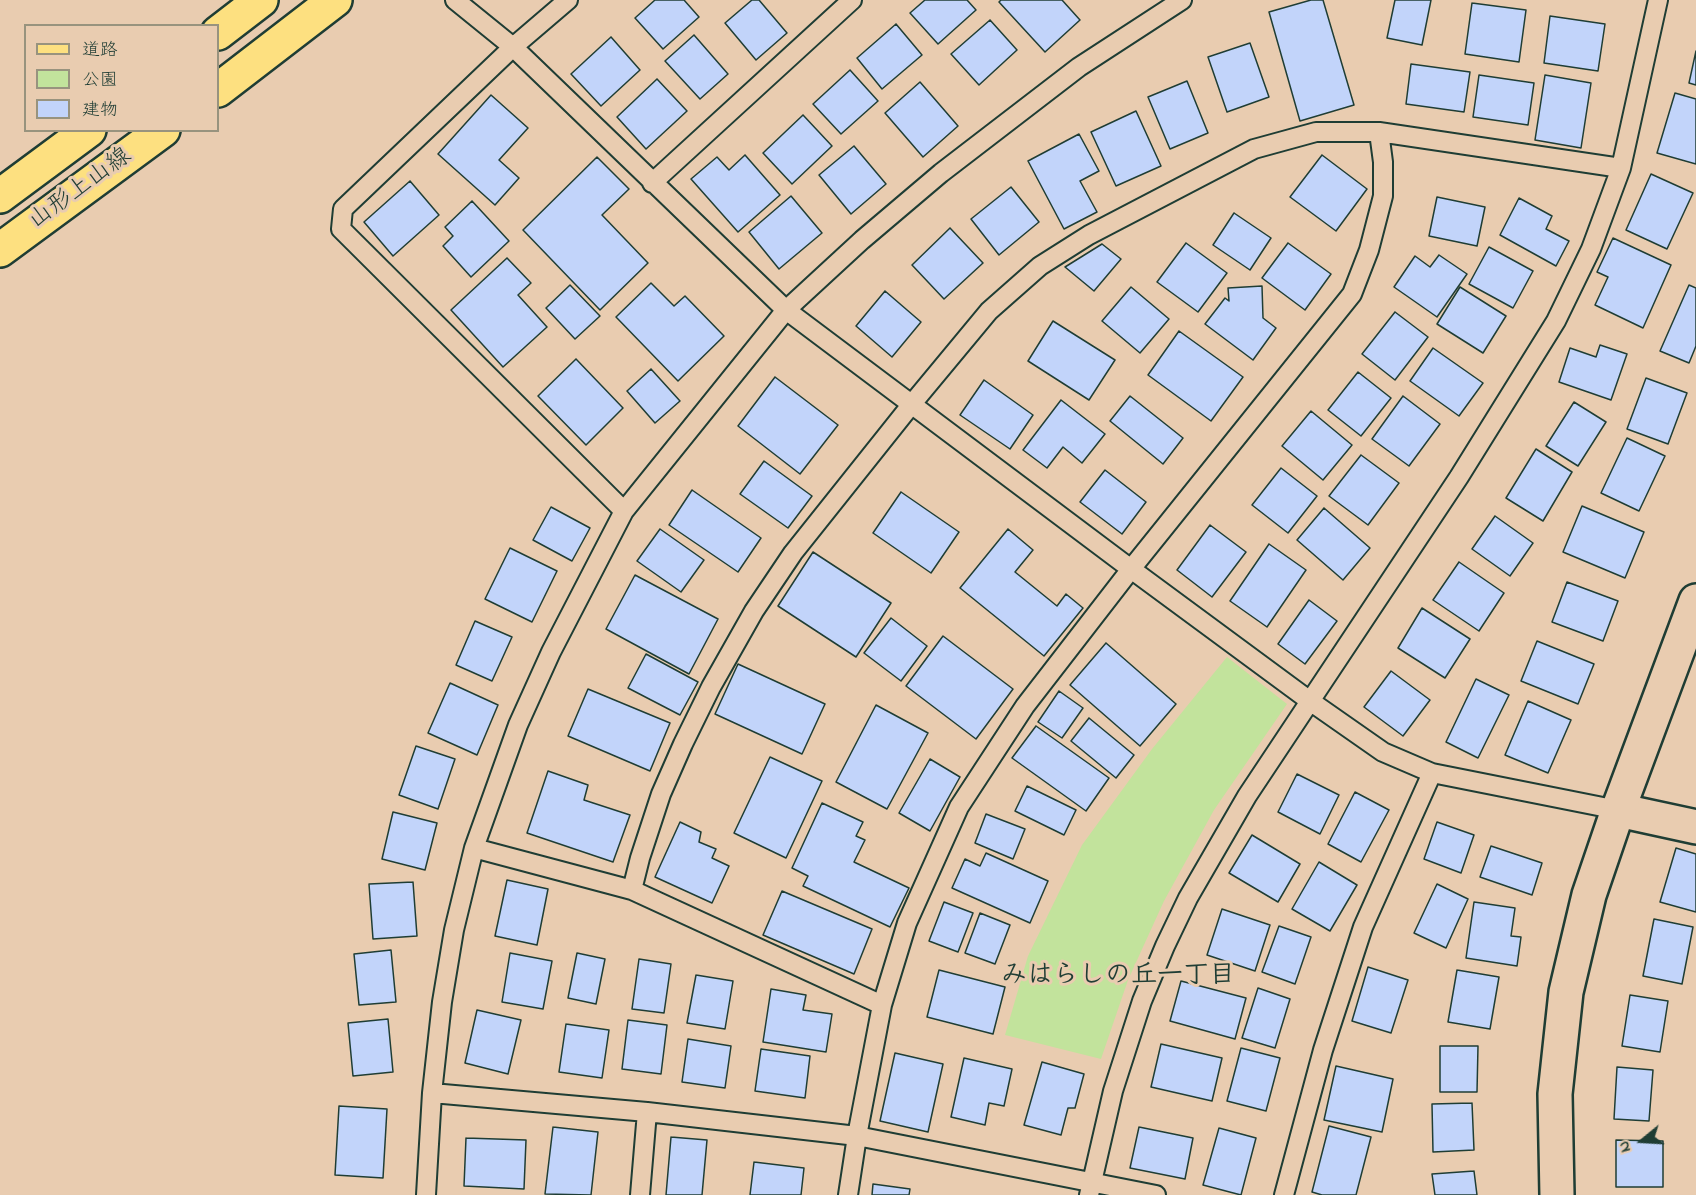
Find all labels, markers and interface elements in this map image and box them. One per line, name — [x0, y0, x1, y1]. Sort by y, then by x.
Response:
legend — [24, 24, 219, 132]
text: 道路 — [82, 38, 118, 64]
text: 公園 — [82, 68, 118, 94]
text: 建物 — [82, 98, 118, 124]
street label: 山形上山線 — [24, 143, 138, 237]
district label: みはらしの丘一丁目 — [1001, 962, 1235, 994]
north arrow — [1612, 1111, 1672, 1171]
text: N — [1612, 1138, 1638, 1155]

